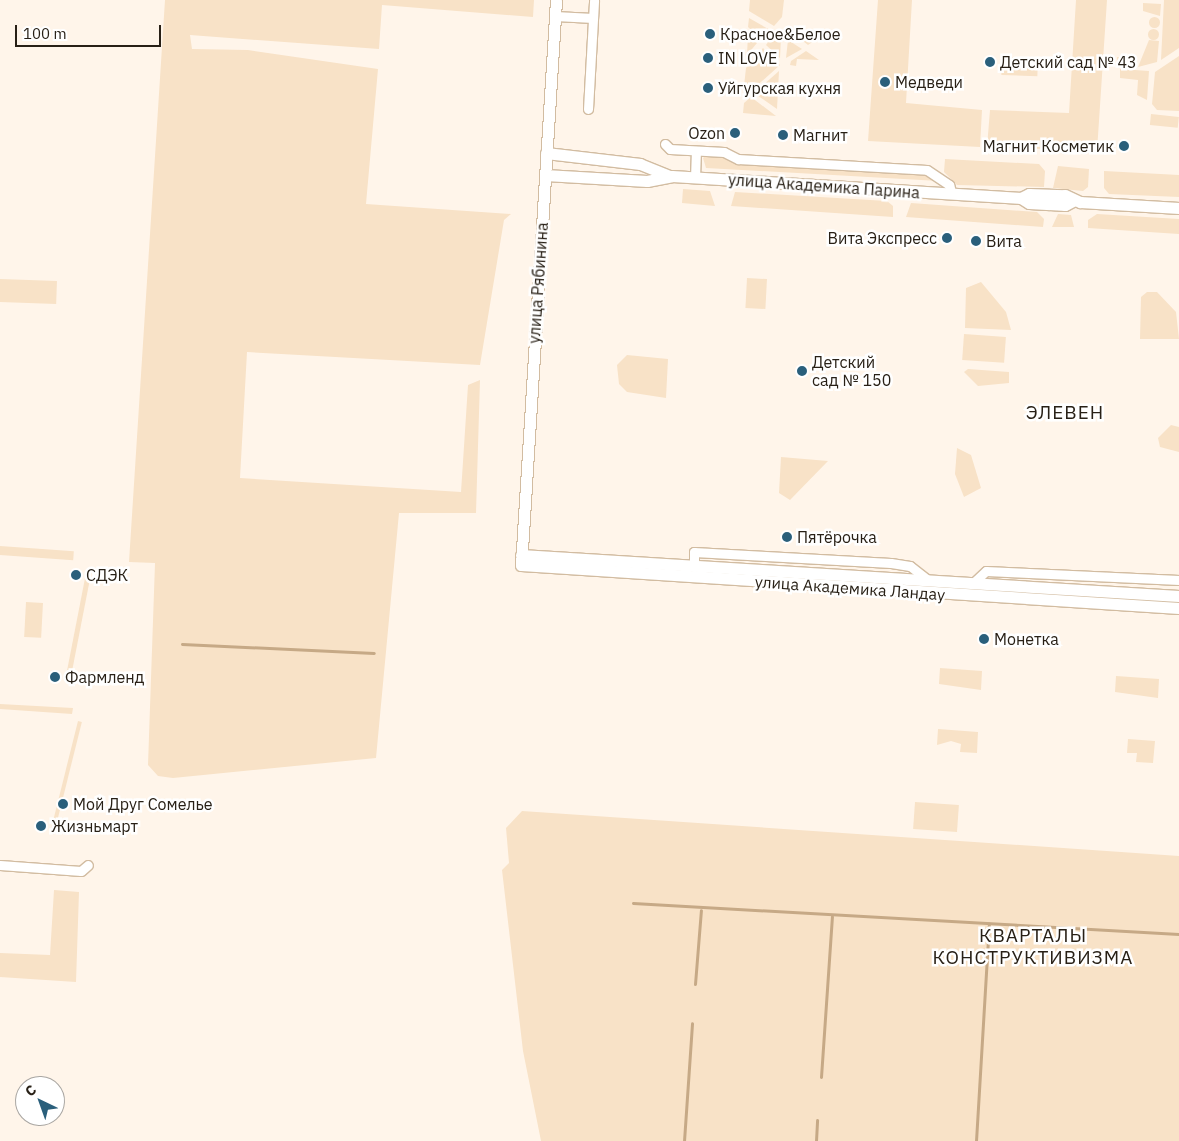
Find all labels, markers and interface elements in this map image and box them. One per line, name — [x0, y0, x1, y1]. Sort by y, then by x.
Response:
scale bar — [18, 15, 164, 47]
text: 100 m — [23, 24, 67, 43]
place label: Красное&Белое — [720, 24, 840, 44]
marker: Красное&Белое — [704, 28, 716, 40]
place label: IN LOVE — [718, 48, 777, 68]
marker: IN LOVE — [702, 52, 714, 64]
place label: Детский сад № 43 — [1000, 52, 1137, 72]
marker: Детский сад № 43 — [984, 56, 996, 68]
place label: Медведи — [895, 72, 963, 92]
marker: Медведи — [879, 76, 891, 88]
place label: Уйгурская кухня — [718, 78, 841, 98]
marker: Уйгурская кухня — [702, 82, 714, 94]
place label: Ozon — [688, 123, 725, 143]
place label: Магнит — [793, 125, 848, 145]
marker: Ozon — [729, 127, 741, 139]
marker: Магнит — [777, 129, 789, 141]
place label: Магнит Косметик — [983, 136, 1114, 156]
marker: Магнит Косметик — [1118, 140, 1130, 152]
street label: улица Академика Парина — [728, 170, 920, 202]
street label: улица Рябинина — [524, 222, 552, 344]
place label: Вита Экспресс — [828, 228, 937, 248]
place label: Вита — [986, 231, 1022, 251]
marker: Вита Экспресс — [941, 232, 953, 244]
marker: Вита — [970, 235, 982, 247]
place label: Детский сад № 150 — [812, 352, 891, 390]
marker: Детский сад № 150 — [796, 365, 808, 377]
district label: ЭЛЕВЕН — [1025, 402, 1105, 424]
place label: Пятёрочка — [797, 527, 877, 547]
marker: Пятёрочка — [781, 531, 793, 543]
place label: СДЭК — [86, 565, 128, 585]
marker: СДЭК — [70, 569, 82, 581]
street label: улица Академика Ландау — [754, 572, 946, 604]
place label: Монетка — [994, 629, 1059, 649]
marker: Монетка — [978, 633, 990, 645]
place label: Фармленд — [65, 667, 144, 687]
marker: Фармленд — [49, 671, 61, 683]
place label: Мой Друг Сомелье — [73, 794, 213, 814]
marker: Мой Друг Сомелье — [57, 798, 69, 810]
place label: Жизньмарт — [51, 816, 138, 836]
marker: Жизньмарт — [35, 820, 47, 832]
district label: КВАРТАЛЫ КОНСТРУКТИВИЗМА — [931, 925, 1135, 969]
north arrow — [15, 1076, 65, 1126]
text: С — [21, 1081, 40, 1100]

